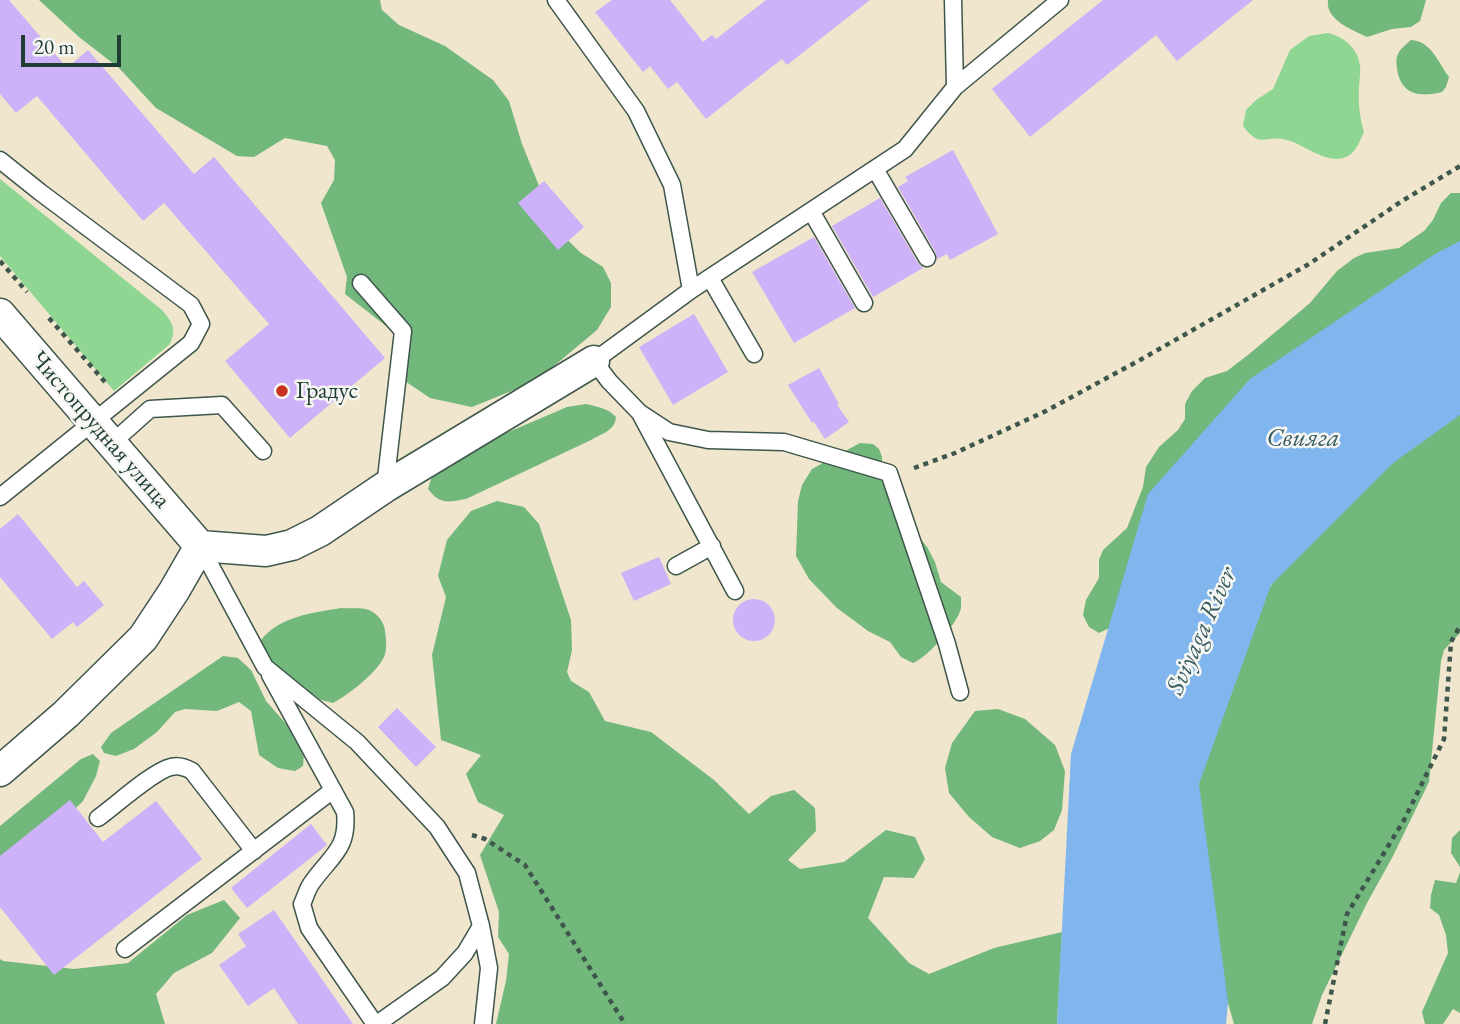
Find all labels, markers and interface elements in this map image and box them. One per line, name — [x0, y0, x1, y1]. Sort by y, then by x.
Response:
scale bar — [24, 21, 124, 65]
text: 20 m — [34, 33, 75, 60]
street label: Чистопрудная улица — [24, 346, 176, 514]
place label: Градус — [296, 377, 358, 405]
marker: Градус — [274, 383, 290, 399]
water label: Свияга — [1266, 423, 1340, 455]
water label: Sviyaga River — [1160, 562, 1244, 700]

